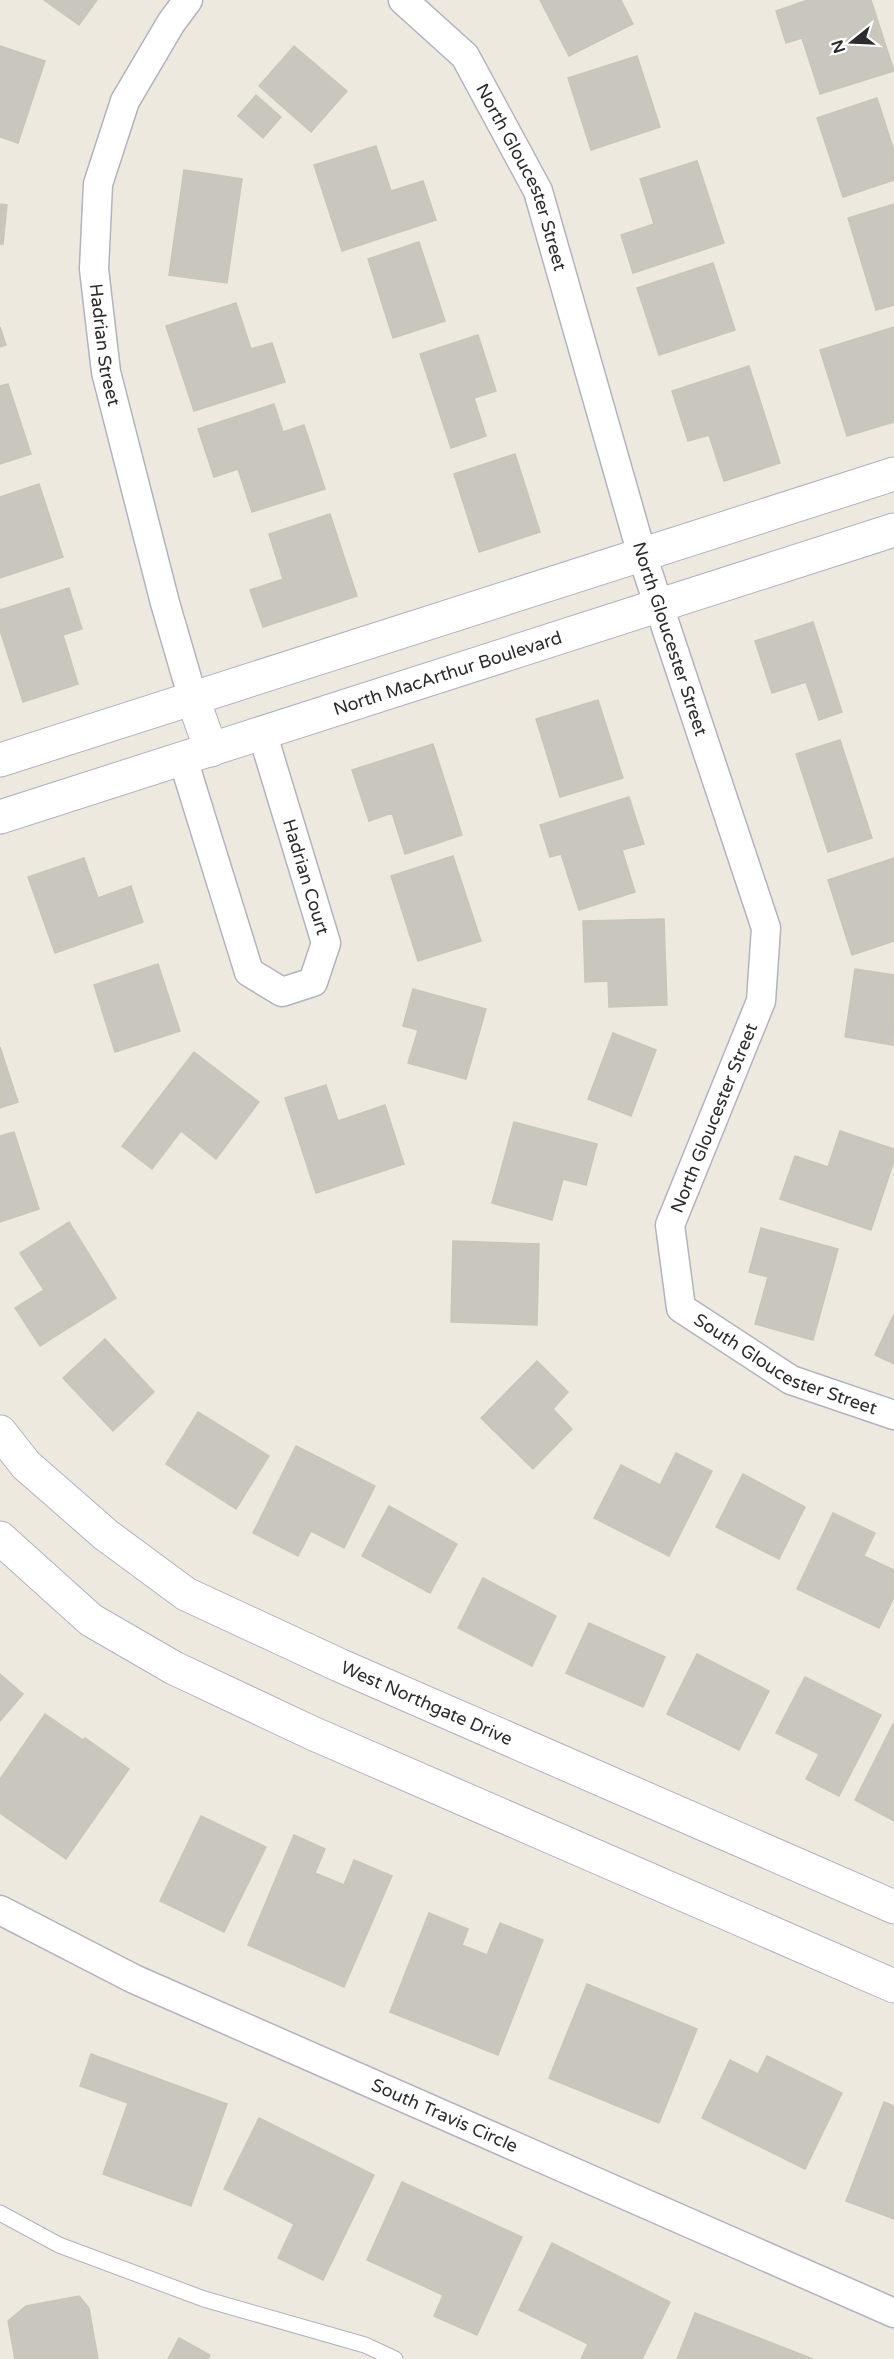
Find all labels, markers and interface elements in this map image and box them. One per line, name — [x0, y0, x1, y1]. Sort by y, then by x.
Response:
north arrow — [822, 12, 882, 72]
text: N — [827, 37, 850, 56]
street label: North Gloucester Street — [471, 80, 571, 273]
street label: Hadrian Street — [85, 282, 125, 408]
street label: North Gloucester Street — [628, 539, 712, 739]
street label: North MacArthur Boulevard — [330, 626, 565, 720]
street label: Hadrian Court — [278, 816, 334, 938]
street label: North Gloucester Street — [666, 1020, 762, 1216]
street label: South Gloucester Street — [690, 1308, 880, 1419]
street label: West Northgate Drive — [337, 1656, 516, 1750]
street label: South Travis Circle — [368, 2074, 521, 2157]

